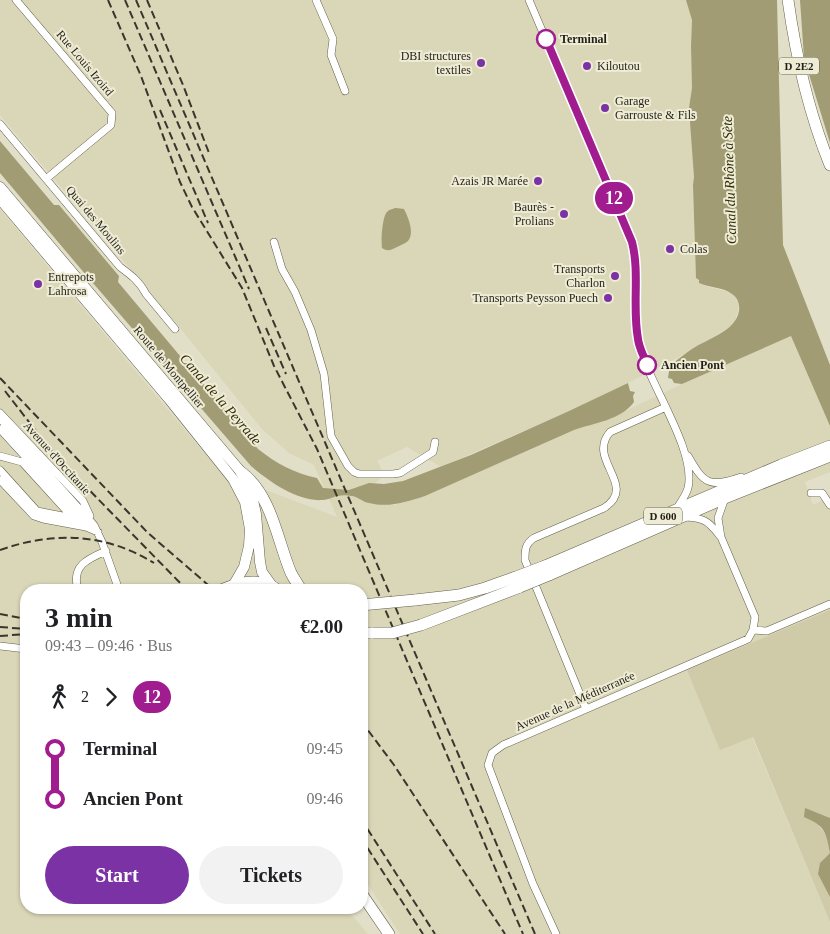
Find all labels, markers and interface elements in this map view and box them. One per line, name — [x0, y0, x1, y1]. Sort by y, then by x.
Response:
street label: Rue Louis Izoird — [53, 27, 117, 99]
marker: Terminal — [536, 29, 556, 49]
place label: Terminal — [560, 32, 608, 46]
place label: DBI structures textiles — [401, 49, 471, 77]
marker: DBI structures textiles — [475, 57, 487, 69]
road number: D 2E2 — [779, 58, 819, 74]
place label: Kiloutou — [597, 59, 640, 73]
marker: Kiloutou — [581, 60, 593, 72]
place label: Garage Garrouste & Fils — [615, 94, 696, 122]
marker: Garage Garrouste & Fils — [599, 102, 611, 114]
water label: Canal du Rhône à Sète — [720, 116, 739, 244]
place label: Azais JR Marée — [451, 174, 528, 188]
marker: Azais JR Marée — [532, 175, 544, 187]
line badge: 12 — [592, 182, 636, 214]
street label: Quai des Moulins — [63, 183, 129, 257]
text: 12 — [605, 188, 623, 208]
place label: Baurès - Prolians — [514, 200, 554, 228]
marker: Baurès - Prolians — [558, 208, 570, 220]
place label: Colas — [680, 242, 708, 256]
marker: Colas — [664, 243, 676, 255]
place label: Transports Charlon — [554, 262, 605, 290]
place label: Entrepots Lahrosa — [48, 270, 94, 298]
marker: Transports Charlon — [609, 270, 621, 282]
marker: Entrepots Lahrosa — [32, 278, 44, 290]
place label: Transports Peysson Puech — [472, 291, 598, 305]
marker: Transports Peysson Puech — [602, 292, 614, 304]
street label: Route de Montpellier — [131, 323, 207, 411]
water label: Canal de la Peyrade — [177, 351, 264, 448]
marker: Ancien Pont — [637, 355, 657, 375]
place label: Ancien Pont — [661, 358, 724, 372]
street label: Avenue d'Occitanie — [20, 419, 94, 497]
road number: D 600 — [644, 508, 682, 524]
text: 3 min — [45, 602, 113, 633]
text: €2.00 — [300, 616, 343, 637]
text: 09:43 – 09:46 · Bus — [45, 637, 172, 654]
street label: Avenue de la Méditerranée — [513, 668, 637, 734]
icon: walk — [45, 683, 73, 711]
icon: forward — [97, 683, 125, 711]
text: 12 — [143, 687, 161, 707]
text: 2 — [81, 688, 89, 705]
text: Terminal — [83, 738, 157, 759]
text: 09:45 — [307, 740, 343, 757]
text: Ancien Pont — [83, 788, 183, 809]
text: 09:46 — [307, 790, 343, 807]
button: Start — [45, 846, 189, 904]
button: Tickets — [199, 846, 343, 904]

